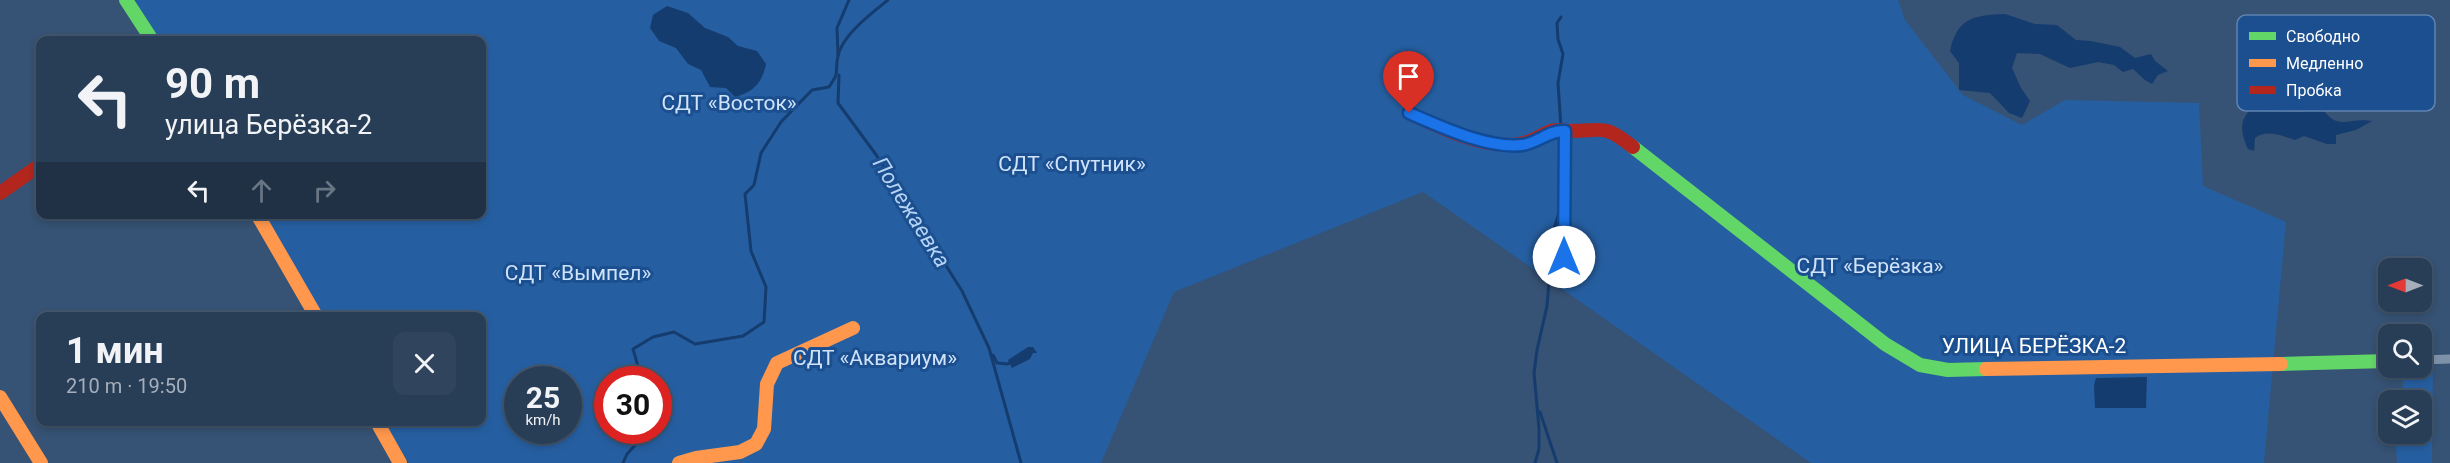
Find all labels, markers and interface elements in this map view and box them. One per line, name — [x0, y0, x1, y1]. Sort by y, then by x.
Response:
legend — [2237, 15, 2435, 111]
text: Свободно — [2286, 27, 2360, 46]
pin — [1383, 51, 1434, 113]
text: Медленно — [2286, 54, 2363, 73]
text: 90 m — [165, 59, 260, 108]
icon: left — [66, 60, 144, 138]
icon: arrive — [1392, 60, 1425, 93]
text: Пробка — [2286, 81, 2342, 100]
park label: СДТ «Восток» — [661, 91, 797, 115]
text: улица Берёзка-2 — [165, 109, 372, 141]
water label: Полежаевка — [868, 152, 955, 272]
park label: СДТ «Спутник» — [998, 152, 1146, 176]
icon: left — [182, 174, 215, 207]
icon: ahead — [245, 174, 278, 207]
icon: right — [308, 174, 341, 207]
position arrow — [1532, 225, 1596, 289]
park label: СДТ «Берёзка» — [1797, 254, 1944, 278]
north arrow — [2378, 258, 2432, 312]
map controls — [2378, 258, 2432, 444]
park label: СДТ «Вымпел» — [505, 261, 651, 285]
button: search — [2378, 324, 2432, 378]
text: 1 мин — [66, 330, 164, 372]
button: close — [393, 332, 456, 395]
street label: УЛИЦА БЕРЁЗКА-2 — [1942, 334, 2126, 358]
park label: СДТ «Аквариум» — [793, 346, 957, 370]
speed limit sign: 30 — [594, 366, 672, 444]
text: 210 m · 19:50 — [66, 374, 187, 398]
text: 25 — [526, 380, 560, 415]
button: layers — [2378, 390, 2432, 444]
text: km/h — [525, 411, 561, 429]

